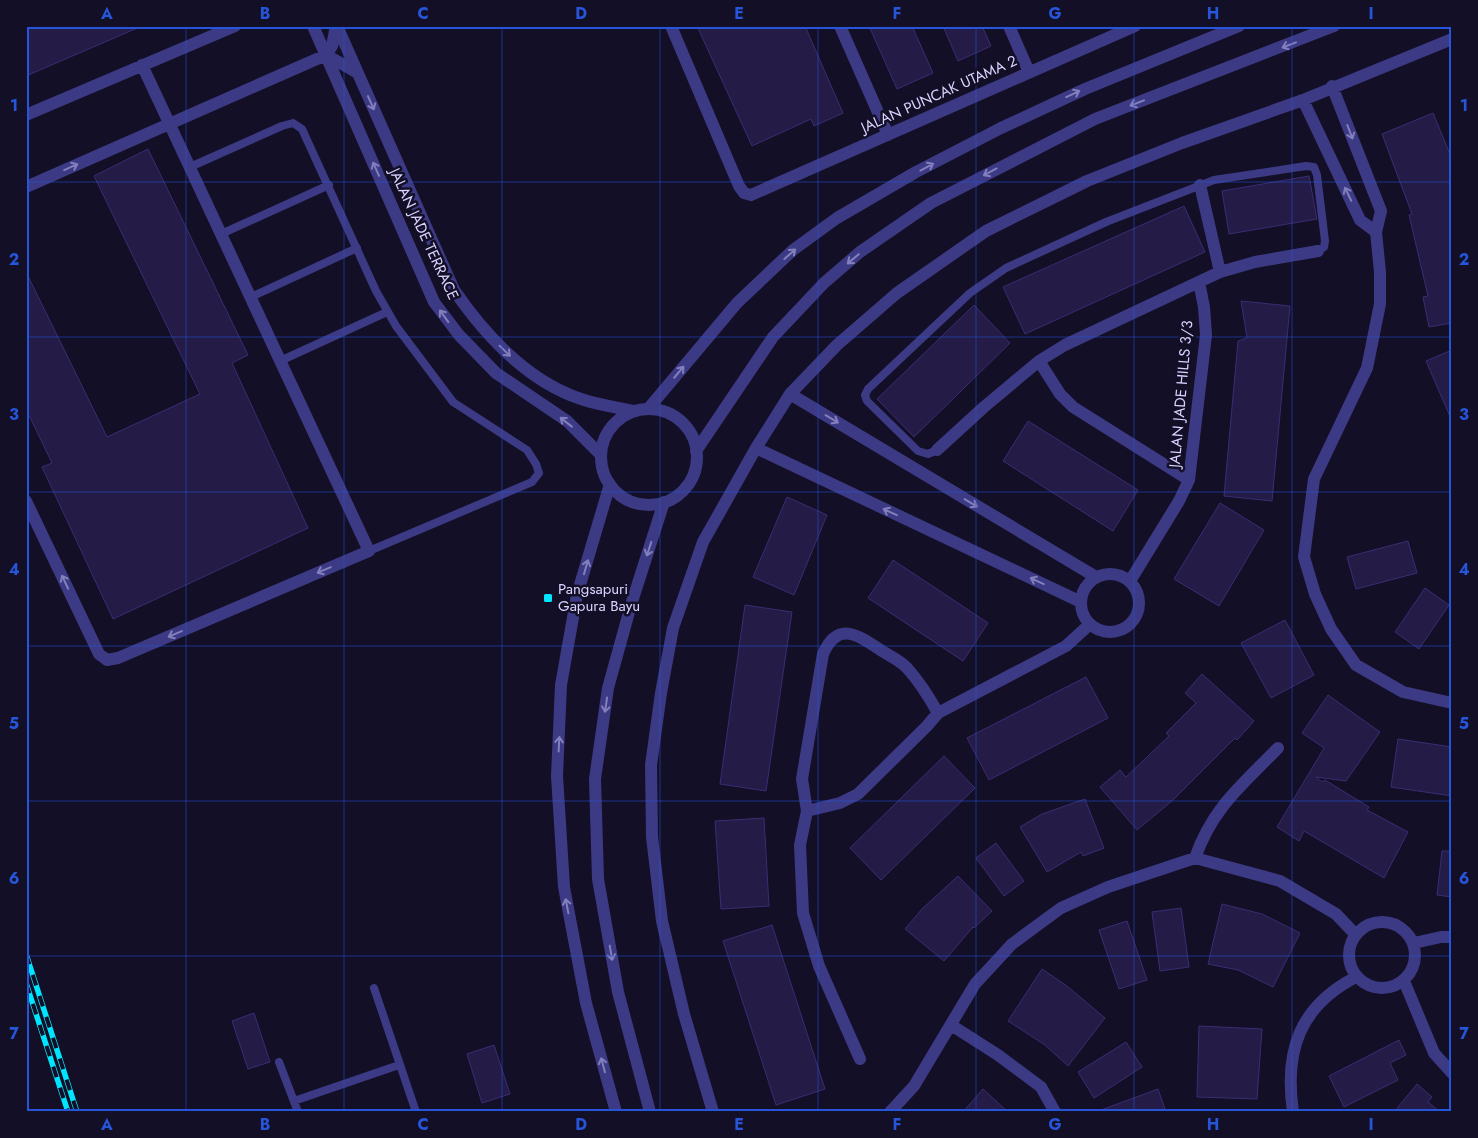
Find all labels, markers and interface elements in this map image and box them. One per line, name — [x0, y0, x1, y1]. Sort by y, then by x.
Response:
text: A — [100, 2, 113, 25]
text: B — [260, 2, 270, 25]
text: C — [417, 2, 429, 25]
text: D — [575, 2, 587, 25]
text: E — [734, 2, 744, 25]
text: F — [893, 2, 901, 25]
text: G — [1048, 2, 1062, 25]
text: H — [1207, 2, 1219, 25]
text: I — [1368, 2, 1374, 25]
one-way arrow — [1281, 41, 1297, 50]
street label: JALAN PUNCAK UTAMA 2 — [856, 50, 1021, 139]
one-way arrow — [1065, 89, 1080, 99]
text: 1 — [10, 94, 18, 117]
text: 1 — [1460, 94, 1468, 117]
one-way arrow — [367, 95, 376, 110]
one-way arrow — [1130, 99, 1145, 108]
one-way arrow — [1346, 124, 1355, 139]
one-way arrow — [63, 162, 78, 172]
one-way arrow — [370, 162, 380, 177]
one-way arrow — [920, 162, 935, 172]
street label: JALAN JADE TERRACE — [383, 163, 464, 304]
one-way arrow — [982, 167, 997, 177]
one-way arrow — [1343, 187, 1352, 202]
text: 2 — [9, 248, 19, 271]
one-way arrow — [784, 248, 797, 259]
text: 2 — [1459, 248, 1469, 271]
one-way arrow — [846, 253, 859, 264]
one-way arrow — [439, 310, 450, 323]
street label: JALAN JADE HILLS 3/3 — [1163, 319, 1198, 471]
one-way arrow — [499, 345, 512, 357]
one-way arrow — [673, 365, 685, 378]
text: 3 — [9, 403, 19, 426]
text: 3 — [1459, 403, 1469, 426]
one-way arrow — [825, 414, 839, 424]
one-way arrow — [559, 416, 572, 427]
one-way arrow — [964, 498, 978, 508]
one-way arrow — [883, 506, 898, 516]
one-way arrow — [644, 540, 653, 556]
text: 4 — [8, 558, 20, 581]
text: 4 — [1458, 558, 1470, 581]
one-way arrow — [581, 559, 591, 575]
one-way arrow — [317, 567, 332, 576]
one-way arrow — [60, 575, 69, 590]
one-way arrow — [1030, 576, 1045, 585]
place label: Pangsapuri Gapura Bayu — [558, 578, 640, 617]
marker: Pangsapuri Gapura Bayu — [542, 592, 554, 604]
one-way arrow — [168, 629, 183, 639]
one-way arrow — [600, 697, 610, 713]
text: 5 — [9, 712, 19, 735]
text: 5 — [1459, 712, 1469, 735]
one-way arrow — [554, 737, 563, 753]
text: 6 — [9, 867, 19, 890]
text: 6 — [1459, 867, 1469, 890]
one-way arrow — [562, 899, 572, 915]
one-way arrow — [607, 945, 617, 961]
text: 7 — [9, 1022, 19, 1045]
text: 7 — [1459, 1022, 1469, 1045]
one-way arrow — [598, 1057, 607, 1073]
text: A — [100, 1113, 113, 1136]
text: B — [260, 1113, 270, 1136]
text: C — [417, 1113, 429, 1136]
text: D — [575, 1113, 587, 1136]
text: E — [734, 1113, 744, 1136]
text: F — [893, 1113, 901, 1136]
text: G — [1048, 1113, 1062, 1136]
text: H — [1207, 1113, 1219, 1136]
text: I — [1368, 1113, 1374, 1136]

